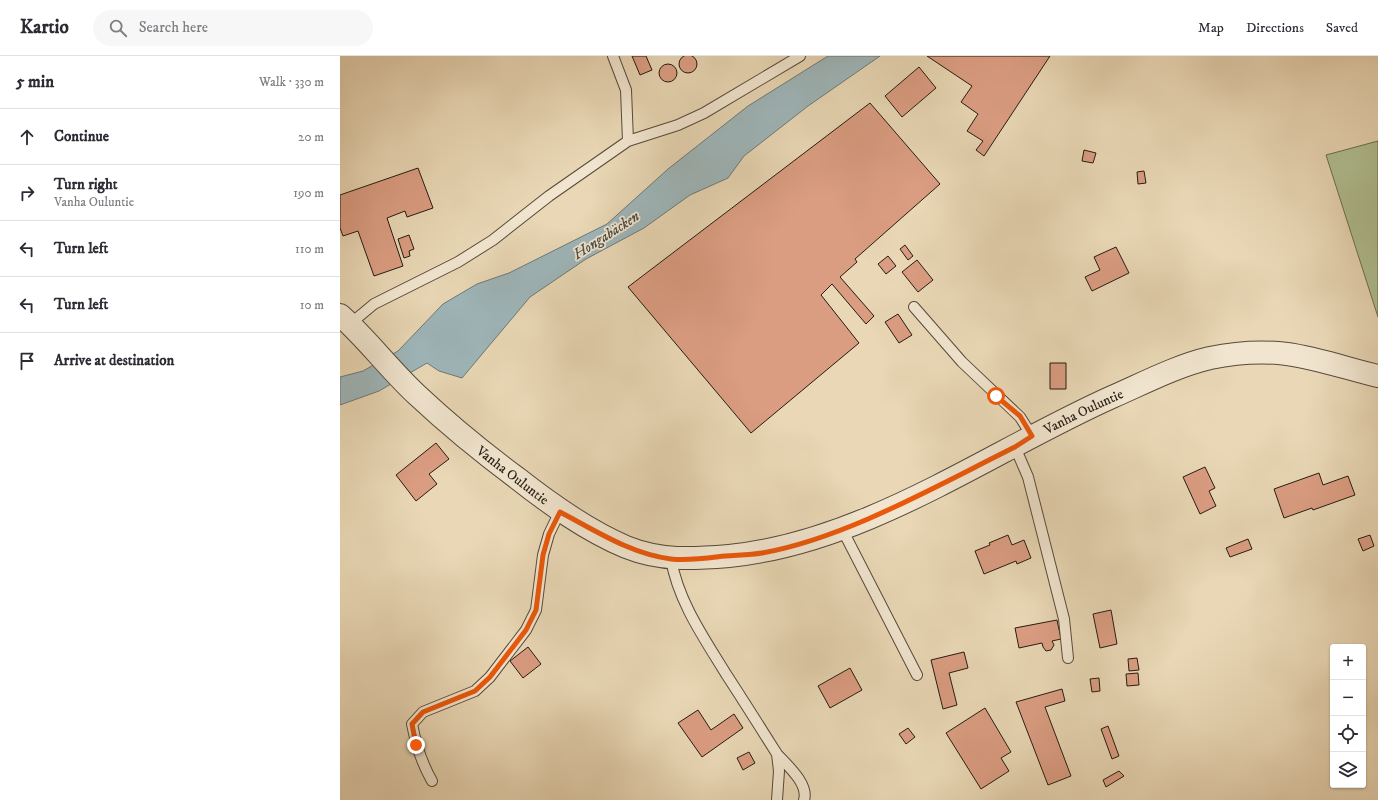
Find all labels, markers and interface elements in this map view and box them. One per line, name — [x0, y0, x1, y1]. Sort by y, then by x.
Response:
search box — [93, 10, 373, 46]
text: Kartio — [20, 16, 69, 39]
icon: search — [107, 17, 129, 39]
text: Search here — [139, 18, 208, 37]
text: Map — [1198, 19, 1224, 37]
text: Directions — [1246, 19, 1304, 37]
text: Saved — [1326, 19, 1358, 37]
text: 5 min — [16, 71, 54, 93]
text: Walk · 330 m — [259, 74, 324, 90]
icon: ahead — [16, 126, 38, 148]
text: Continue — [54, 127, 109, 146]
text: 20 m — [298, 129, 324, 145]
text: Turn right — [54, 175, 117, 194]
icon: right — [16, 182, 38, 204]
text: 190 m — [293, 185, 324, 201]
text: Vanha Ouluntie — [54, 194, 134, 210]
water label: Hongabäcken — [568, 207, 644, 265]
icon: left — [16, 238, 38, 260]
text: Turn left — [54, 239, 108, 258]
text: 110 m — [295, 241, 324, 257]
icon: left — [16, 294, 38, 316]
text: Turn left — [54, 295, 108, 314]
text: 10 m — [300, 297, 324, 313]
icon: arrive — [16, 350, 38, 372]
text: Arrive at destination — [54, 351, 174, 370]
street label: Vanha Ouluntie — [1040, 385, 1126, 439]
route start — [987, 387, 1005, 405]
street label: Vanha Ouluntie — [472, 442, 552, 509]
map controls — [1330, 644, 1366, 788]
button: + — [1330, 644, 1366, 680]
button: − — [1330, 680, 1366, 716]
button: locate — [1330, 716, 1366, 752]
route end — [407, 736, 425, 754]
button: layers — [1330, 752, 1366, 788]

